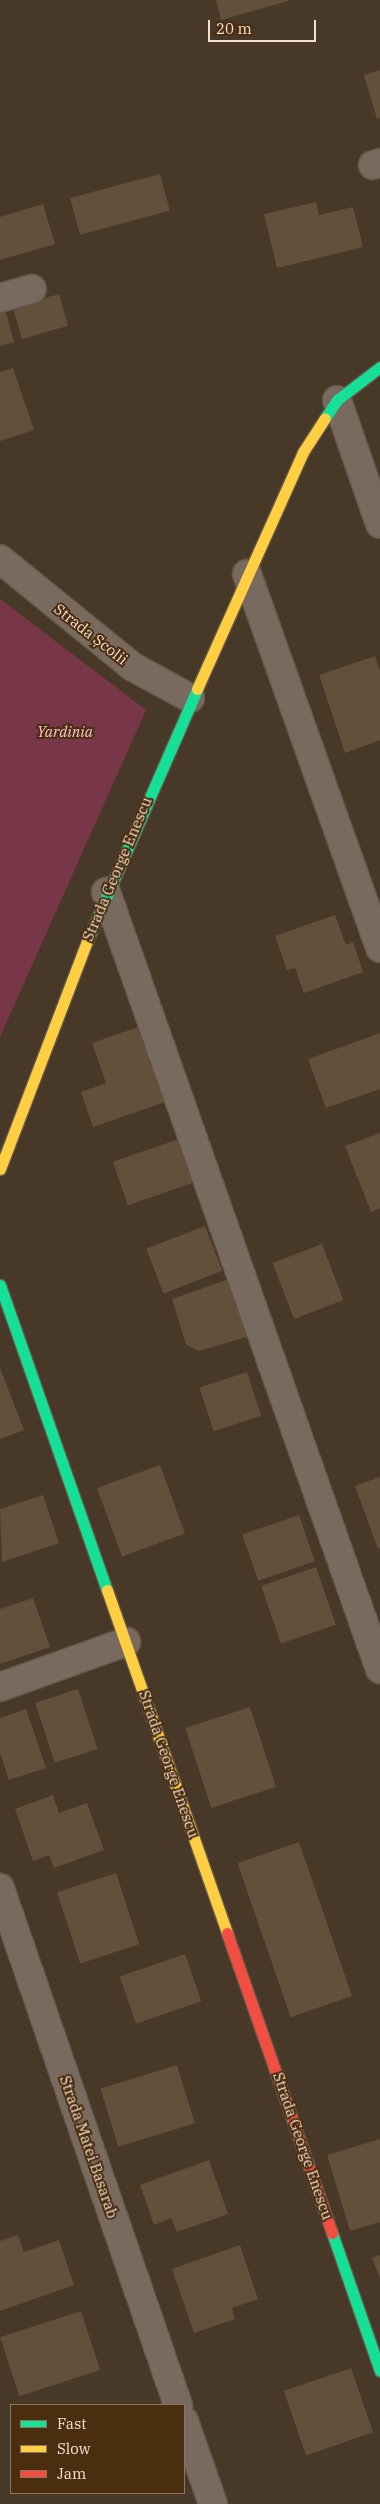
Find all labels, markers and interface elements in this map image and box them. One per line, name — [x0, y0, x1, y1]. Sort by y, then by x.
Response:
scale bar — [210, 10, 318, 42]
text: 20 m — [216, 19, 252, 38]
street label: Strada Școlii — [51, 600, 131, 668]
park label: Yardinia — [37, 723, 93, 741]
street label: Strada George Enescu — [78, 794, 156, 944]
street label: Strada George Enescu — [135, 1688, 203, 1840]
street label: Strada George Enescu — [269, 2070, 337, 2222]
street label: Strada Matei Basarab — [56, 2073, 122, 2221]
legend — [10, 2404, 185, 2494]
text: Fast — [57, 2414, 87, 2433]
text: Slow — [57, 2439, 90, 2458]
text: Jam — [57, 2464, 86, 2483]

